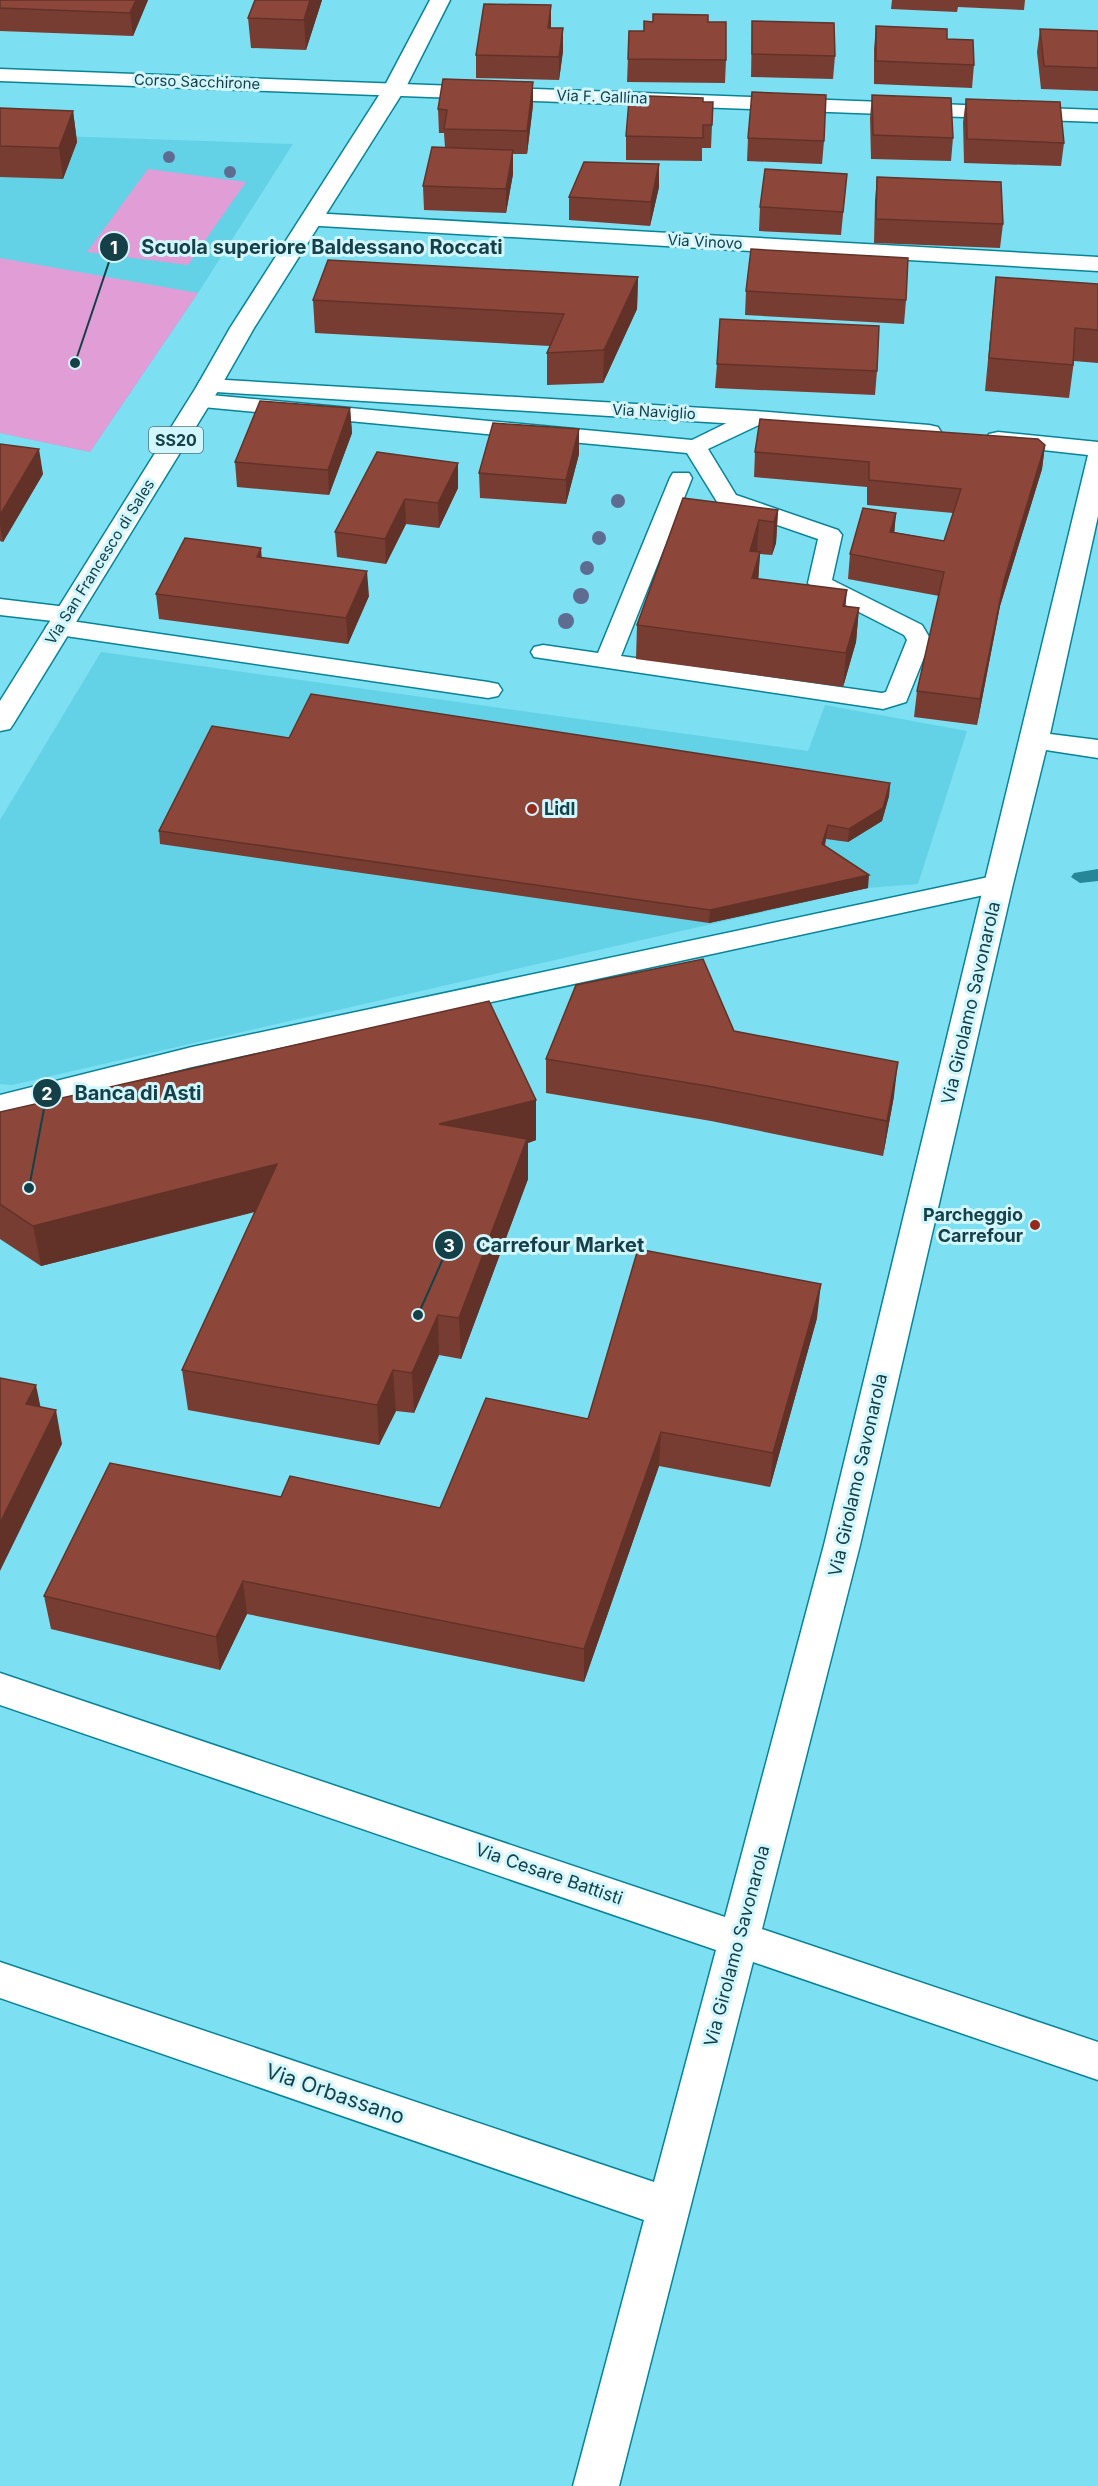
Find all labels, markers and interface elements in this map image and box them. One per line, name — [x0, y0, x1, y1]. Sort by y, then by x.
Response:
street label: Corso Sacchirone — [134, 70, 261, 93]
street label: Via F. Gallina — [556, 85, 648, 108]
callout: Scuola superiore Baldessano Roccati — [99, 228, 514, 266]
street label: Via Vinovo — [667, 230, 743, 253]
text: Scuola superiore Baldessano Roccati — [141, 235, 503, 259]
text: 1 — [110, 237, 118, 258]
street label: Via Naviglio — [612, 400, 696, 423]
road number: SS20 — [149, 427, 203, 453]
street label: Via San Francesco di Sales — [41, 475, 158, 648]
place label: Lidl — [544, 798, 575, 819]
marker: Lidl — [525, 802, 539, 816]
street label: Via Girolamo Savonarola — [937, 899, 1004, 1106]
callout: Banca di Asti — [32, 1074, 213, 1112]
text: Banca di Asti — [74, 1081, 202, 1105]
text: 2 — [41, 1083, 53, 1104]
place label: Parcheggio Carrefour — [923, 1204, 1023, 1246]
marker: Parcheggio Carrefour — [1028, 1218, 1042, 1232]
callout: Carrefour Market — [434, 1226, 657, 1264]
text: Carrefour Market — [476, 1233, 644, 1257]
text: 3 — [443, 1235, 455, 1256]
street label: Via Girolamo Savonarola — [824, 1371, 891, 1578]
street label: Via Cesare Battisti — [473, 1838, 626, 1909]
street label: Via Girolamo Savonarola — [700, 1843, 774, 2049]
street label: Via Orbassano — [262, 2058, 408, 2129]

